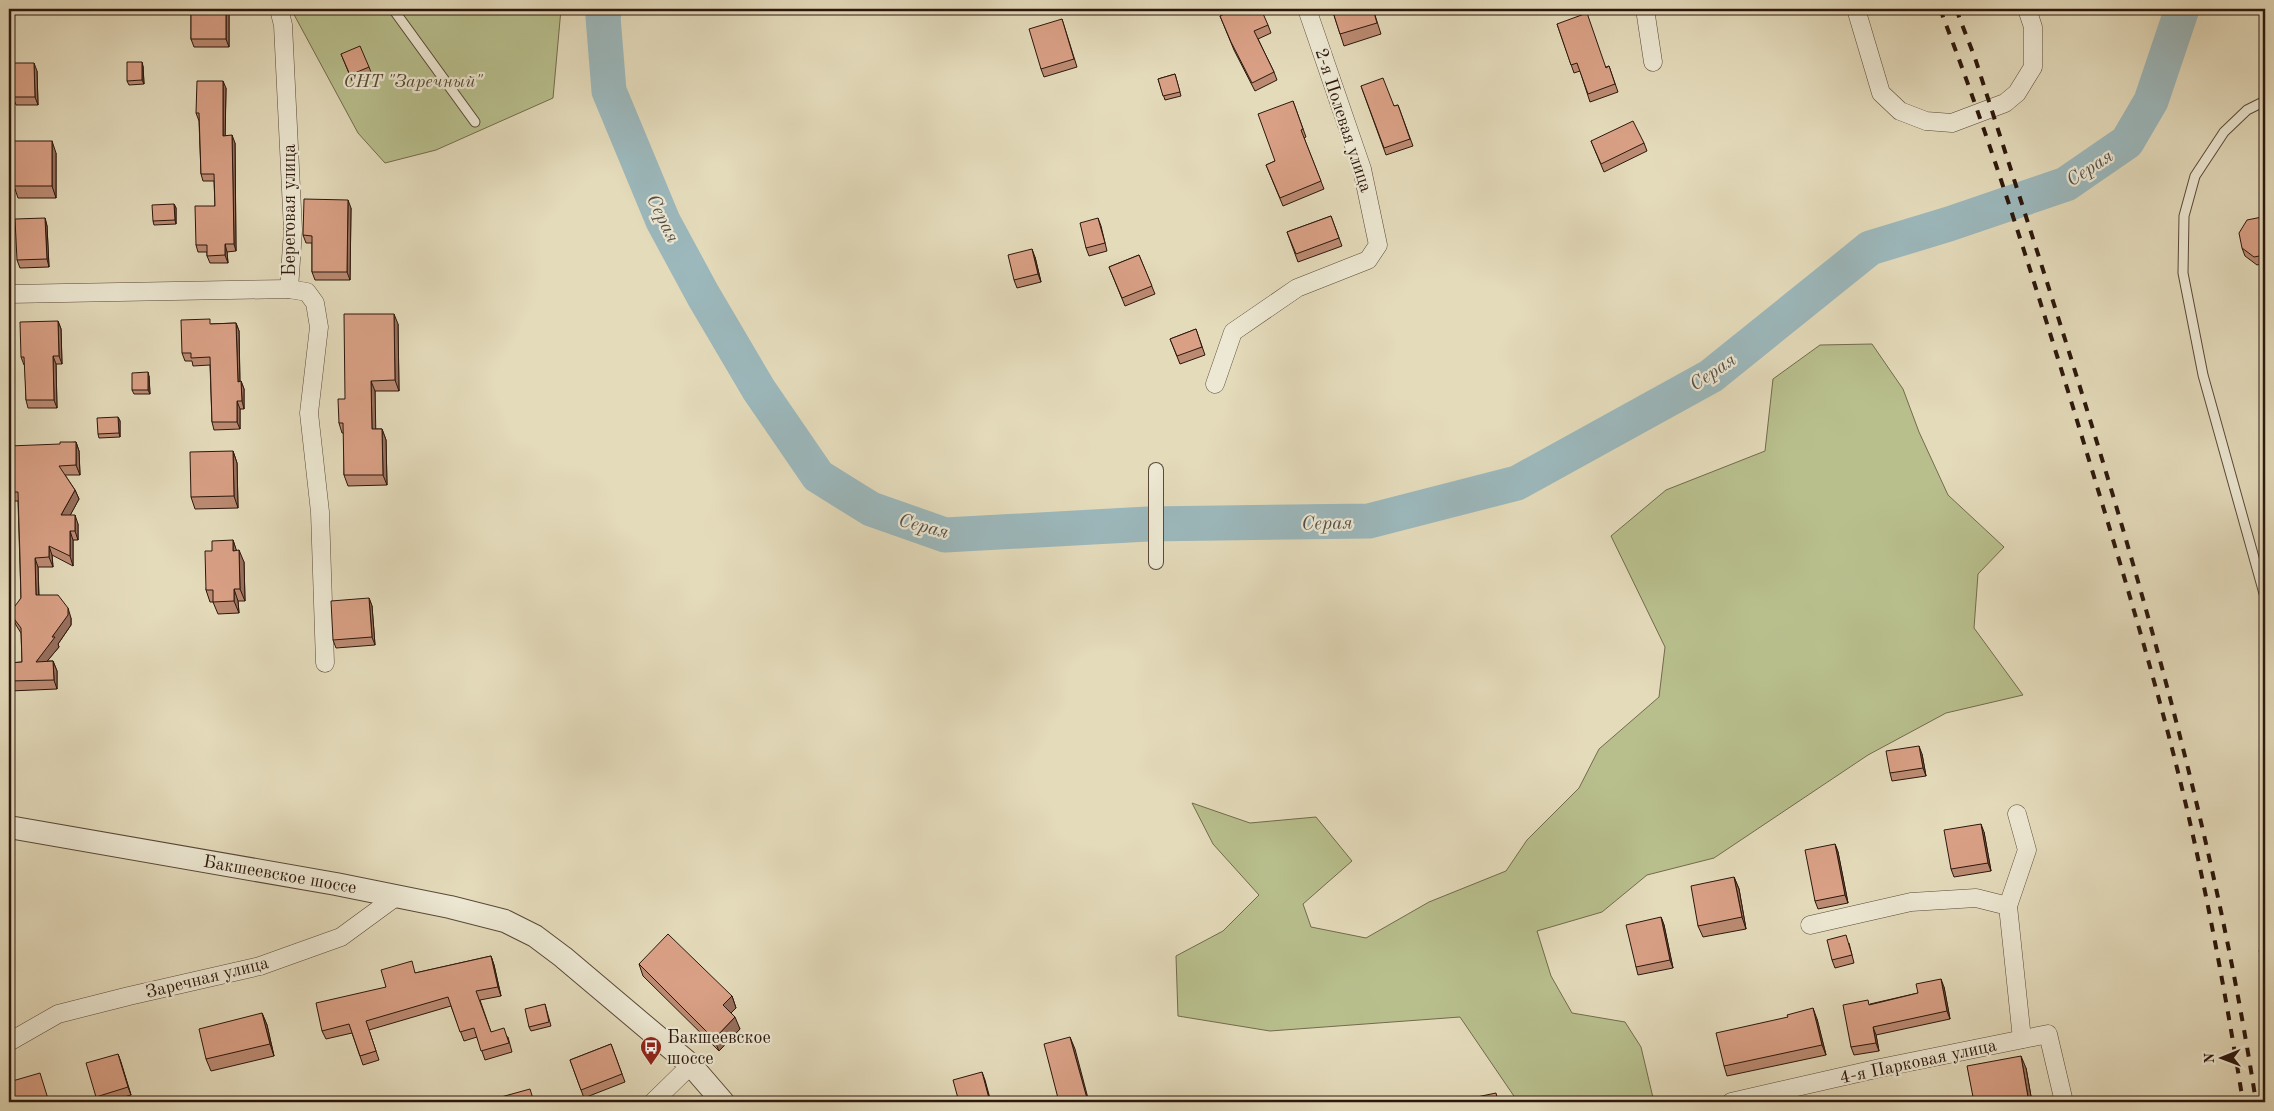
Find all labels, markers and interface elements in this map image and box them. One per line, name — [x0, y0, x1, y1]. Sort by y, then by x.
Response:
street label: 2-я Полевая улица — [1311, 46, 1375, 194]
park label: СНТ "Заречный" — [343, 73, 483, 91]
street label: Береговая улица — [281, 144, 299, 276]
water label: Серая — [2064, 147, 2117, 191]
water label: Серая — [642, 192, 682, 246]
water label: Серая — [1687, 351, 1740, 395]
water label: Серая — [896, 512, 951, 543]
water label: Серая — [1301, 515, 1353, 534]
street label: Бакшеевское шоссе — [202, 853, 358, 897]
street label: Заречная улица — [144, 954, 271, 1002]
place label: Бакшеевское шоссе — [667, 1029, 771, 1068]
north arrow — [2196, 1034, 2246, 1084]
bus stop icon: Бакшеевское шоссе — [639, 1035, 663, 1066]
street label: 4-я Парковая улица — [1838, 1037, 1998, 1087]
text: N — [2203, 1052, 2217, 1064]

